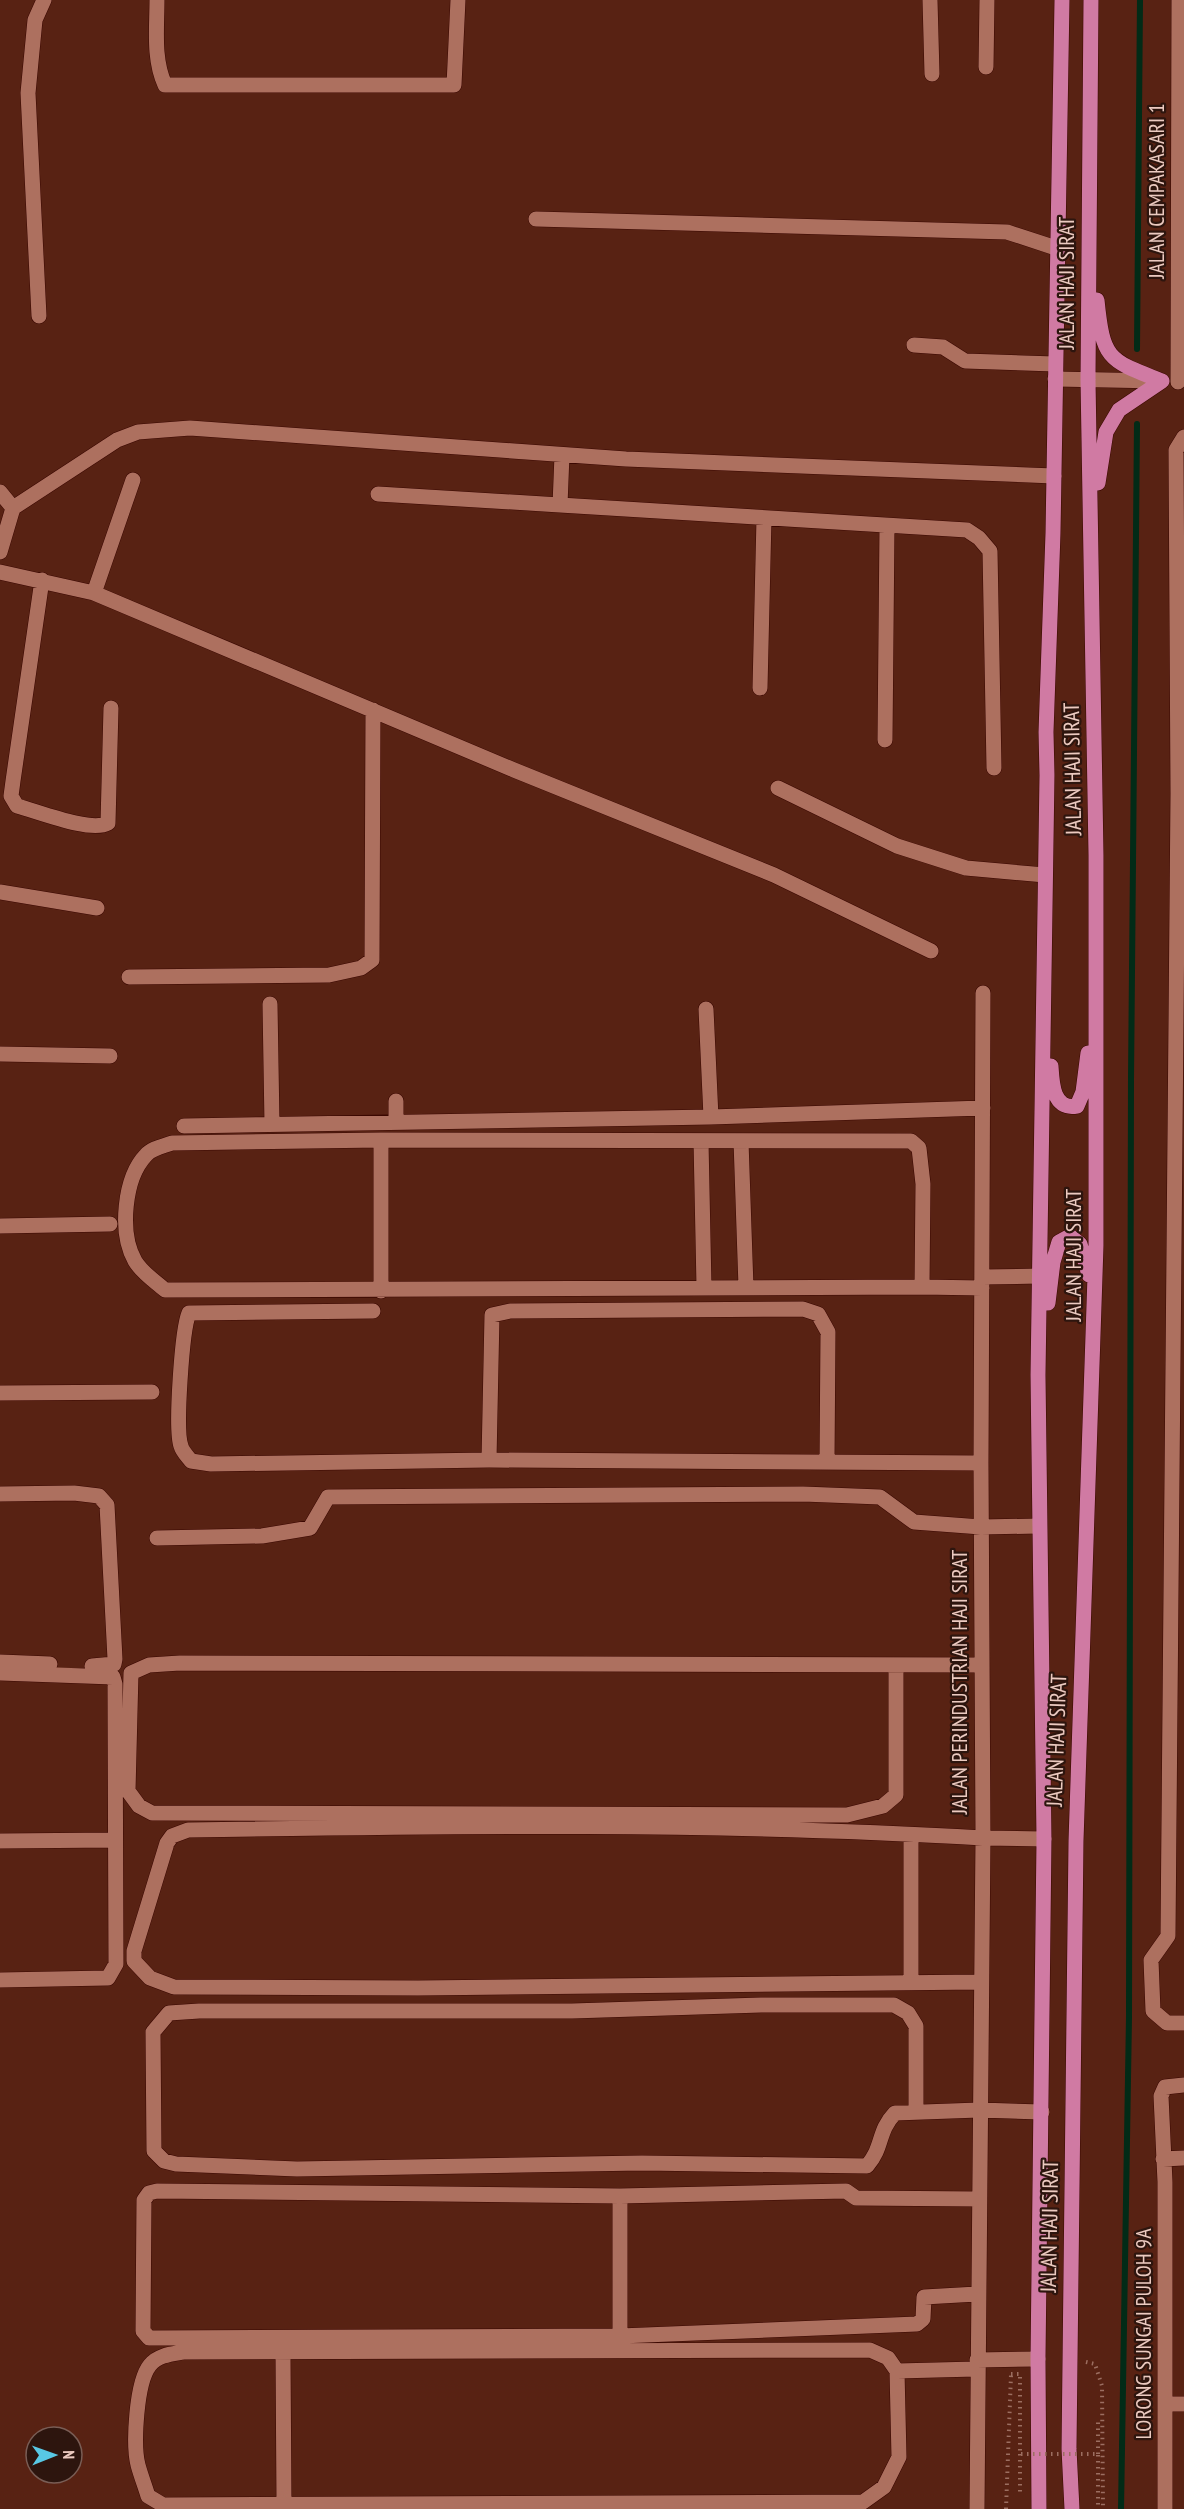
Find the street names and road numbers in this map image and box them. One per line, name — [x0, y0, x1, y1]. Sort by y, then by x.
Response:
street label: JALAN CEMPAKASARI 1 — [1142, 103, 1170, 280]
street label: JALAN HAJI SIRAT — [1052, 216, 1080, 350]
street label: JALAN HAJI SIRAT — [1057, 702, 1087, 837]
street label: JALAN HAJI SIRAT — [1059, 1188, 1087, 1322]
street label: JALAN PERINDUSTRIAN HAJI SIRAT — [945, 1550, 973, 1815]
street label: JALAN HAJI SIRAT — [1040, 1673, 1072, 1808]
street label: JALAN HAJI SIRAT — [1034, 2159, 1064, 2294]
street label: LORONG SUNGAI PULOH 9A — [1129, 2228, 1157, 2440]

